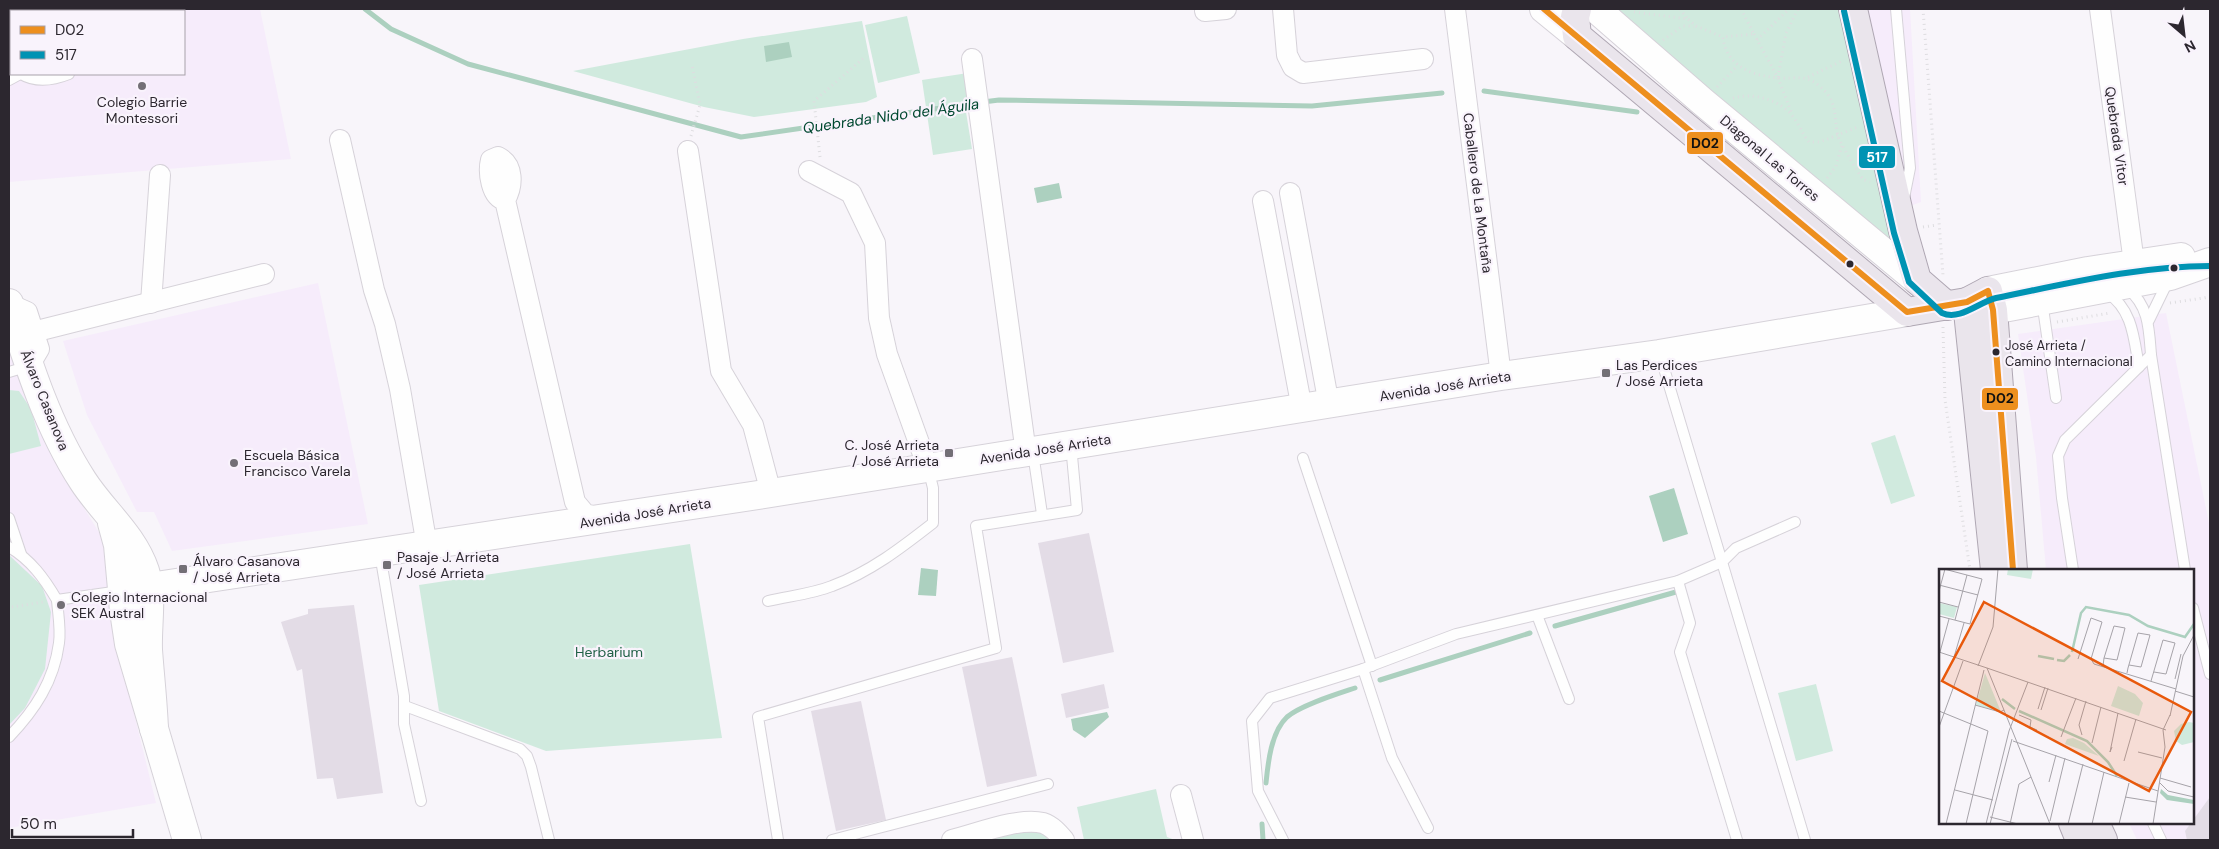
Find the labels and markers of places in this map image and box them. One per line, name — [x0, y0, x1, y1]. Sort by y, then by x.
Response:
marker: Colegio Barrie Montessori — [136, 80, 148, 92]
place label: Colegio Barrie Montessori — [97, 93, 187, 127]
unlabelled marker — [1845, 259, 1855, 269]
unlabelled marker — [2169, 263, 2179, 273]
place label: José Arrieta / Camino Internacional — [2005, 337, 2133, 370]
marker: José Arrieta / Camino Internacional — [1991, 347, 2001, 357]
place label: Las Perdices / José Arrieta — [1616, 356, 1703, 390]
marker: Las Perdices / José Arrieta — [1600, 367, 1612, 379]
place label: C. José Arrieta / José Arrieta — [845, 436, 939, 470]
place label: Escuela Básica Francisco Varela — [244, 446, 351, 480]
marker: C. José Arrieta / José Arrieta — [943, 447, 955, 459]
marker: Escuela Básica Francisco Varela — [228, 457, 240, 469]
place label: Pasaje J. Arrieta / José Arrieta — [397, 548, 499, 582]
place label: Álvaro Casanova / José Arrieta — [193, 552, 300, 586]
marker: Pasaje J. Arrieta / José Arrieta — [381, 559, 393, 571]
marker: Álvaro Casanova / José Arrieta — [177, 563, 189, 575]
place label: Colegio Internacional SEK Austral — [71, 588, 207, 622]
marker: Colegio Internacional SEK Austral — [55, 599, 67, 611]

